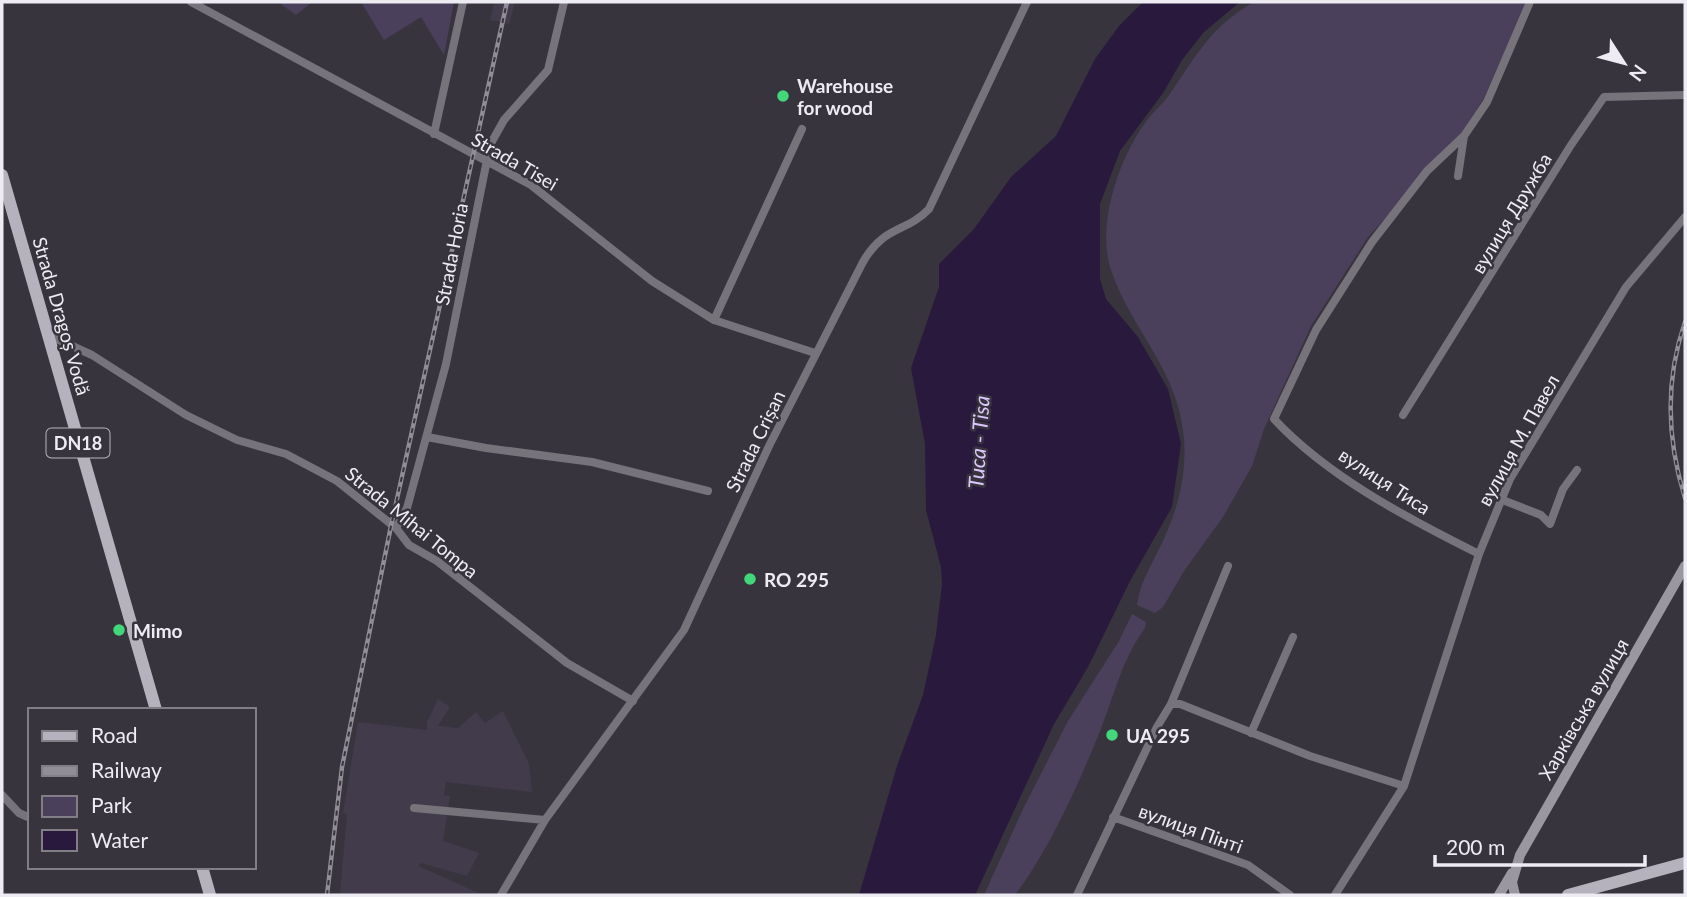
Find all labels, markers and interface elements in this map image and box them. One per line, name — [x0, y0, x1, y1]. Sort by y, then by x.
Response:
north arrow — [1589, 28, 1659, 98]
text: N — [1625, 61, 1652, 86]
place label: Warehouse for wood — [797, 74, 893, 119]
marker: Warehouse for wood — [775, 88, 791, 104]
street label: Strada Tisei — [468, 127, 562, 195]
street label: вулиця Дружба — [1466, 149, 1556, 277]
street label: Strada Horia — [430, 201, 472, 307]
street label: Strada Dragoș Vodă — [28, 234, 96, 398]
street label: вулиця М. Павел — [1472, 370, 1564, 510]
street label: Strada Crișan — [721, 386, 789, 496]
water label: Тиса - Tisa — [962, 394, 994, 490]
road number: DN18 — [46, 428, 110, 458]
street label: вулиця Тиса — [1335, 443, 1435, 519]
street label: Strada Mihai Tompa — [341, 461, 483, 583]
place label: RO 295 — [764, 568, 829, 591]
marker: RO 295 — [742, 571, 758, 587]
place label: Mimo — [133, 619, 183, 642]
marker: Mimo — [111, 622, 127, 638]
street label: Харківська вулиця — [1533, 634, 1633, 784]
legend — [28, 708, 256, 869]
text: Road — [91, 722, 138, 747]
place label: UA 295 — [1126, 724, 1190, 747]
marker: UA 295 — [1104, 727, 1120, 743]
text: Railway — [91, 757, 162, 782]
text: Park — [91, 792, 132, 817]
street label: вулиця Пінті — [1136, 799, 1246, 857]
scale bar — [1435, 824, 1645, 868]
text: Water — [91, 827, 148, 852]
text: 200 m — [1446, 834, 1505, 859]

